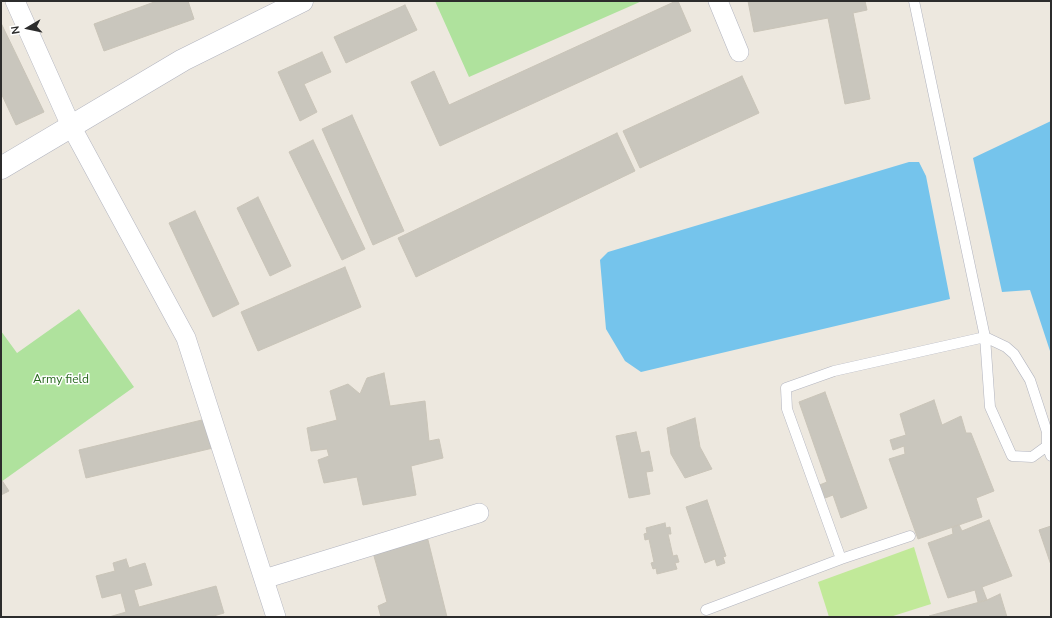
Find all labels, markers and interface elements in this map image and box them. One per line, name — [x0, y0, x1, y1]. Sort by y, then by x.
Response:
north arrow — [8, 8, 48, 48]
text: N — [8, 25, 24, 35]
park label: Army field — [33, 373, 89, 387]

